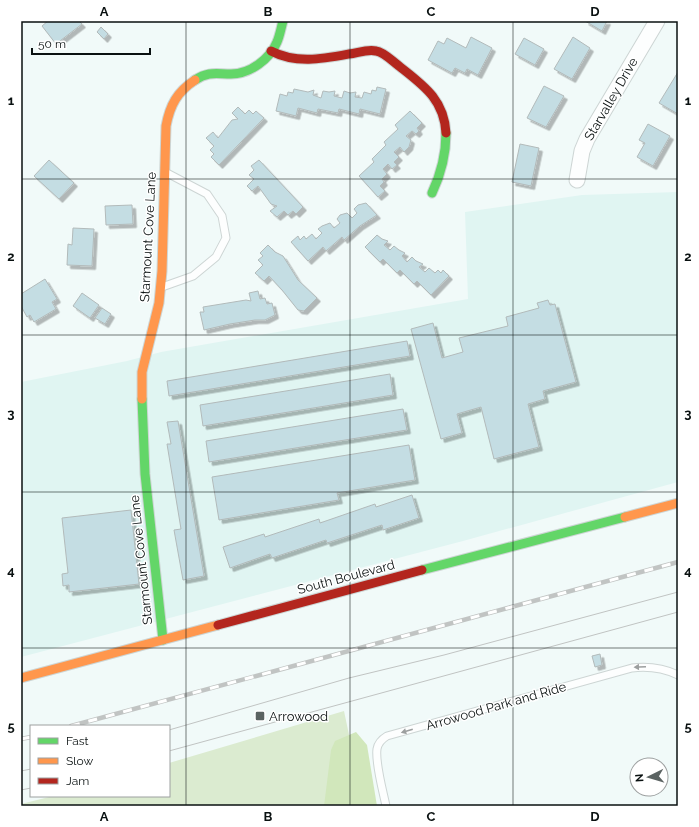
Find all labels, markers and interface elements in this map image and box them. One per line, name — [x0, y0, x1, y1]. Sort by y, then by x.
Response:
text: A — [100, 4, 109, 19]
text: B — [264, 4, 273, 19]
text: C — [427, 4, 436, 19]
text: D — [590, 4, 600, 19]
scale bar — [32, 30, 150, 56]
text: 50 m — [38, 37, 66, 51]
street label: Starvalley Drive — [581, 55, 641, 143]
text: 1 — [8, 93, 15, 108]
text: 1 — [685, 93, 692, 108]
street label: Starmount Cove Lane — [137, 171, 159, 302]
text: 2 — [7, 249, 15, 264]
text: 2 — [684, 249, 692, 264]
text: 3 — [7, 406, 15, 421]
text: 3 — [684, 406, 692, 421]
street label: Starmount Cove Lane — [127, 494, 155, 626]
street label: South Boulevard — [296, 557, 396, 597]
text: 4 — [7, 563, 15, 578]
text: 4 — [684, 563, 692, 578]
one-way arrow — [633, 664, 646, 670]
street label: Arrowood Park and Ride — [424, 679, 568, 733]
place label: Arrowood — [269, 709, 328, 724]
marker: Arrowood — [254, 710, 266, 722]
text: 5 — [7, 719, 15, 734]
text: 5 — [684, 719, 692, 734]
legend — [30, 725, 170, 797]
one-way arrow — [401, 728, 413, 734]
text: Fast — [66, 734, 89, 748]
text: Slow — [66, 754, 93, 768]
north arrow — [629, 757, 669, 797]
text: N — [633, 773, 646, 783]
text: Jam — [66, 774, 89, 788]
text: A — [100, 809, 109, 824]
text: B — [264, 809, 273, 824]
text: C — [427, 809, 436, 824]
text: D — [590, 809, 600, 824]

